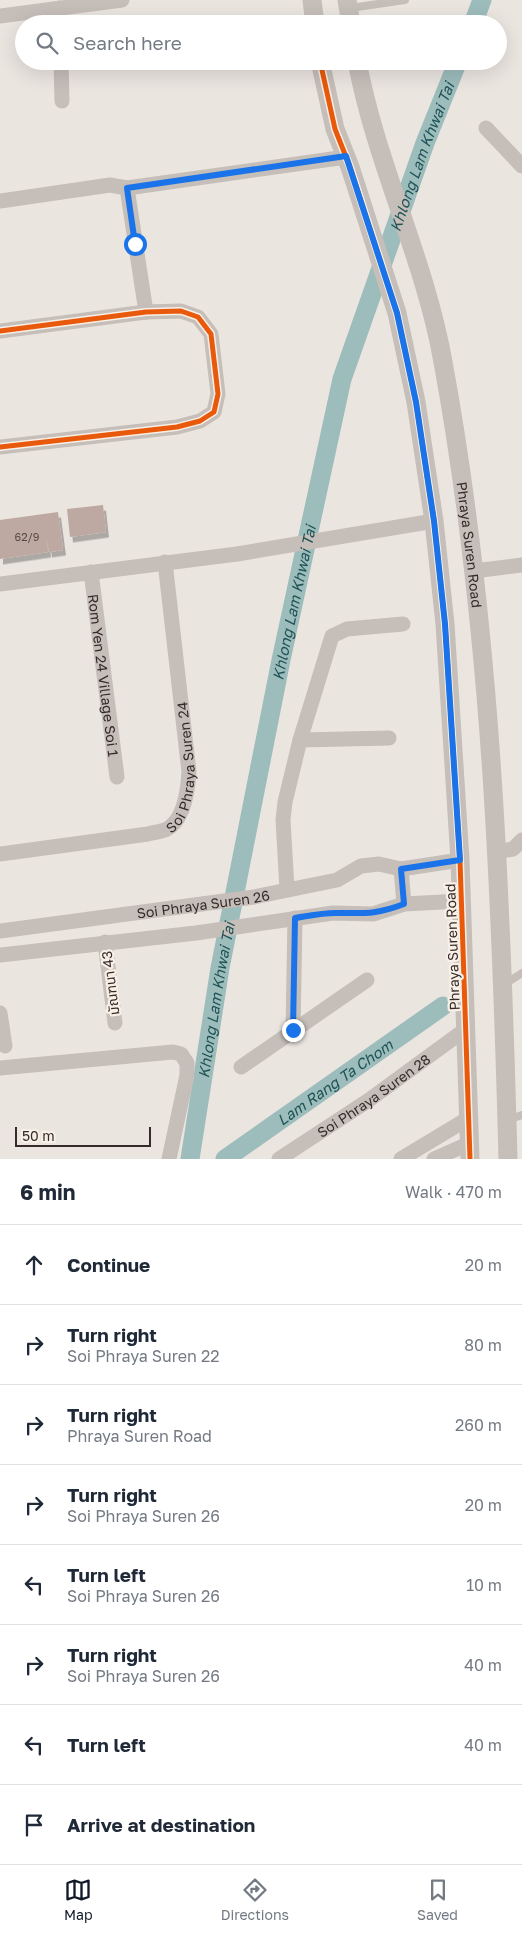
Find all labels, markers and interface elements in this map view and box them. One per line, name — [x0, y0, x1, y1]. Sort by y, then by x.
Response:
search box — [15, 15, 507, 70]
icon: search — [33, 29, 61, 57]
text: Search here — [73, 31, 182, 54]
water label: Khlong Lam Khwai Tai — [386, 78, 458, 234]
route start — [124, 233, 147, 256]
street label: Phraya Suren Road — [454, 480, 486, 609]
water label: Khlong Lam Khwai Tai — [268, 522, 319, 682]
house number: 62/9 — [15, 530, 39, 543]
street label: Rom Yen 24 Village Soi 1 — [85, 593, 123, 758]
street label: Soi Phraya Suren 24 — [162, 701, 198, 836]
street label: Phraya Suren Road — [441, 883, 463, 1011]
street label: Soi Phraya Suren 26 — [136, 886, 271, 921]
water label: Khlong Lam Khwai Tai — [194, 919, 238, 1079]
street label: มัณฑนา 43 — [98, 950, 122, 1016]
route end — [282, 1019, 305, 1042]
water label: Lam Rang Ta Chom — [273, 1035, 396, 1129]
street label: Soi Phraya Suren 28 — [314, 1050, 433, 1140]
scale bar — [15, 1124, 151, 1147]
text: 50 m — [22, 1127, 55, 1144]
text: 6 min — [20, 1179, 75, 1205]
text: Walk · 470 m — [405, 1182, 502, 1202]
icon: ahead — [20, 1251, 48, 1279]
text: Continue — [67, 1253, 150, 1276]
text: 20 m — [465, 1255, 502, 1275]
text: Turn right — [67, 1323, 157, 1346]
icon: right — [20, 1331, 48, 1359]
text: 80 m — [464, 1335, 502, 1355]
text: Soi Phraya Suren 22 — [67, 1346, 219, 1366]
text: Turn right — [67, 1403, 157, 1426]
icon: right — [20, 1411, 48, 1439]
text: 260 m — [455, 1415, 502, 1435]
text: Phraya Suren Road — [67, 1426, 212, 1446]
text: Turn right — [67, 1483, 157, 1506]
icon: right — [20, 1491, 48, 1519]
text: 20 m — [465, 1495, 502, 1515]
text: Soi Phraya Suren 26 — [67, 1506, 220, 1526]
text: Turn left — [67, 1563, 146, 1586]
icon: left — [20, 1571, 48, 1599]
text: 10 m — [466, 1575, 502, 1595]
text: Soi Phraya Suren 26 — [67, 1586, 220, 1606]
text: Turn right — [67, 1643, 157, 1666]
icon: right — [20, 1651, 48, 1679]
text: 40 m — [464, 1655, 502, 1675]
text: Soi Phraya Suren 26 — [67, 1666, 220, 1686]
icon: left — [20, 1731, 48, 1759]
text: Turn left — [67, 1733, 146, 1756]
text: 40 m — [464, 1735, 502, 1755]
icon: arrive — [20, 1811, 48, 1839]
text: Arrive at destination — [67, 1813, 255, 1836]
tab: Map — [64, 1876, 93, 1923]
tab: Directions — [221, 1876, 289, 1923]
tab: Saved — [417, 1876, 458, 1923]

